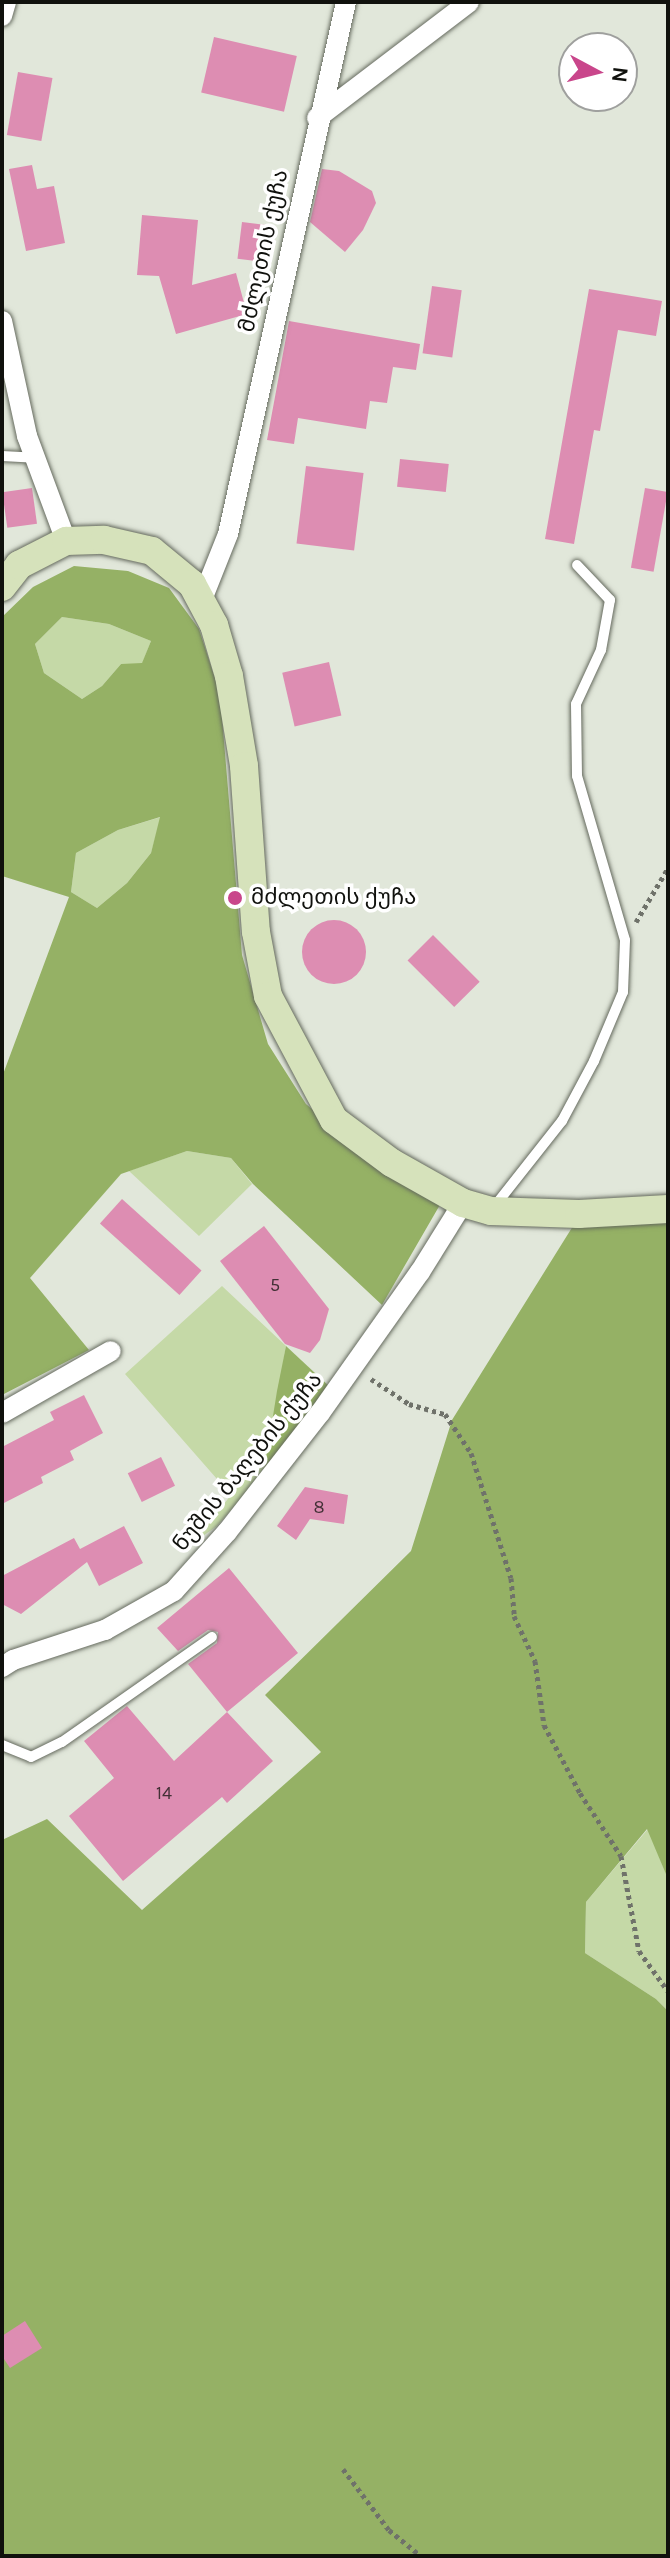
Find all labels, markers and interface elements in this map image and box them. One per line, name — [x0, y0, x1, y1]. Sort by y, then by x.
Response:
north arrow — [558, 32, 638, 112]
text: N — [606, 65, 634, 84]
street label: მძლეთის ქუჩა — [234, 167, 294, 335]
place label: მძლეთის ქუჩა — [251, 885, 416, 911]
marker: მძლეთის ქუჩა — [226, 889, 244, 907]
house number: 5 — [270, 1274, 280, 1296]
street label: ნუშის ბაღების ქუჩა — [168, 1367, 328, 1557]
house number: 8 — [313, 1496, 325, 1518]
house number: 14 — [156, 1782, 172, 1804]

